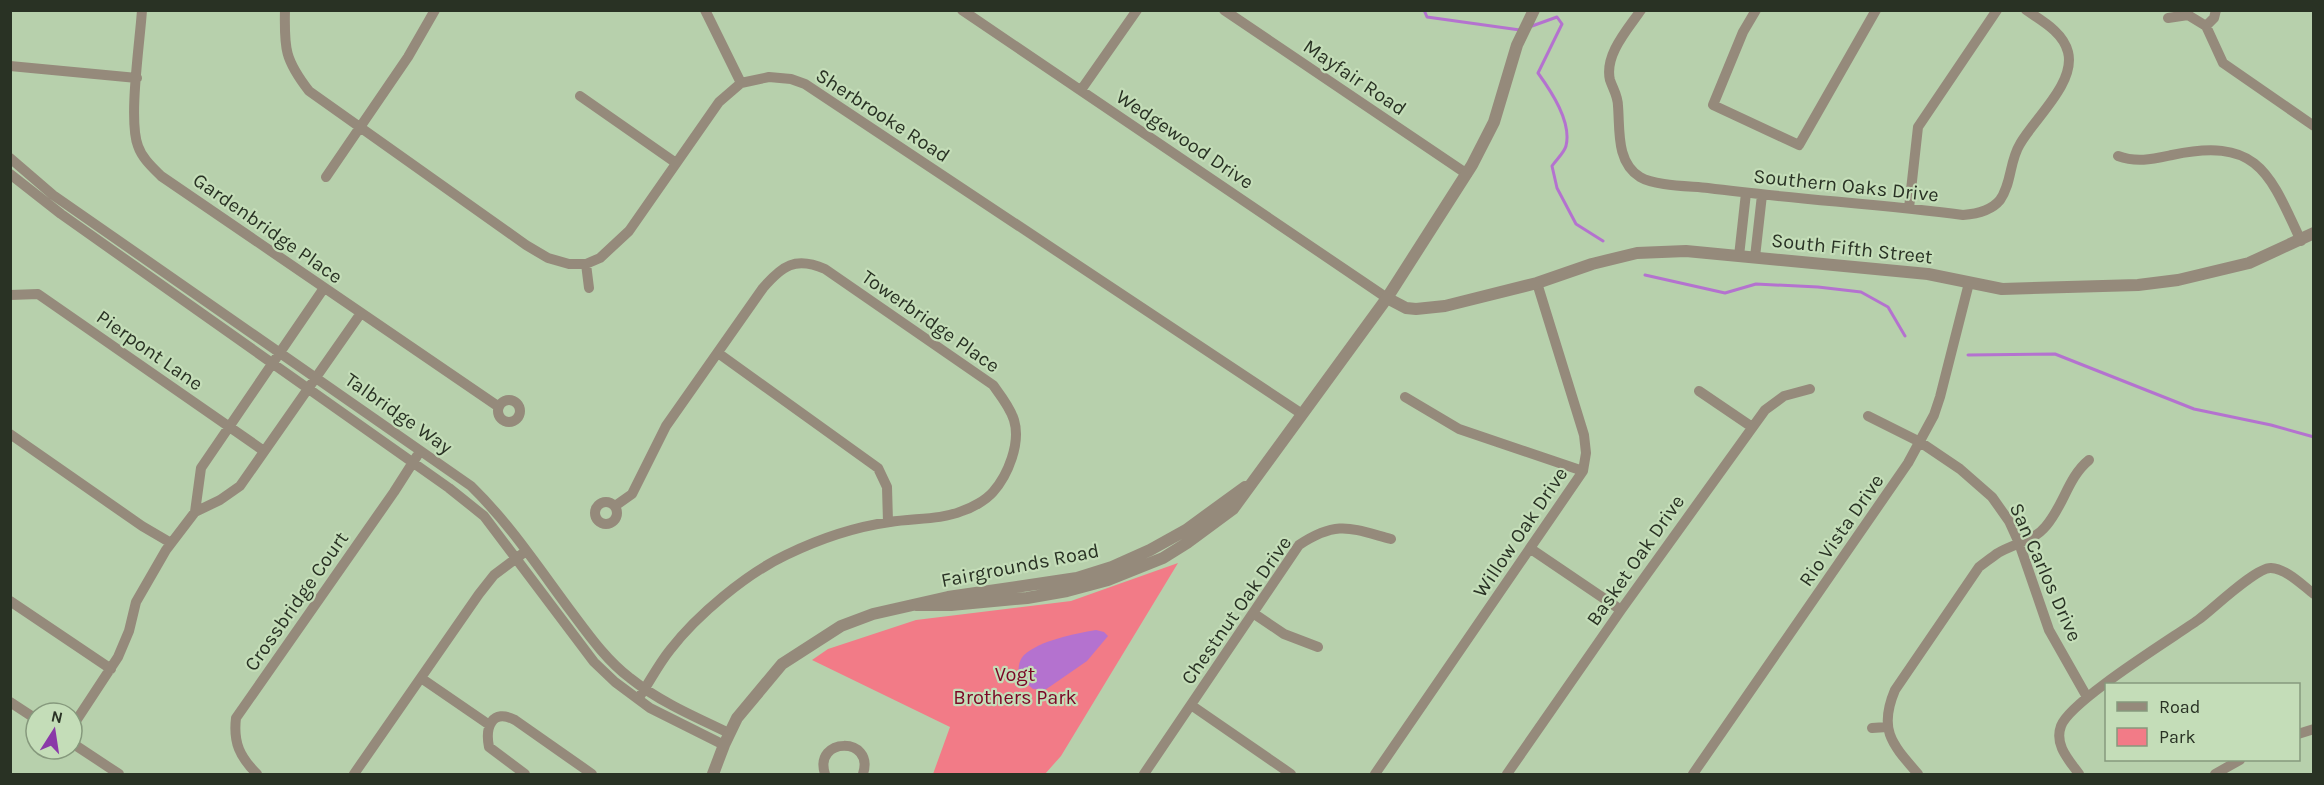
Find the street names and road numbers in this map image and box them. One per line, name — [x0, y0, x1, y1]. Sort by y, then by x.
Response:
street label: Mayfair Road — [1299, 35, 1411, 120]
street label: Sherbrooke Road — [811, 64, 954, 167]
street label: Wedgewood Drive — [1112, 85, 1258, 194]
street label: Southern Oaks Drive — [1752, 164, 1940, 207]
street label: Gardenbridge Place — [189, 168, 347, 289]
street label: South Fifth Street — [1770, 229, 1934, 268]
street label: Towerbridge Place — [857, 265, 1004, 378]
street label: Pierpont Lane — [92, 305, 207, 395]
street label: Talbridge Way — [341, 368, 457, 459]
street label: Willow Oak Drive — [1468, 463, 1572, 602]
street label: Rio Vista Drive — [1794, 470, 1889, 591]
street label: Basket Oak Drive — [1582, 490, 1689, 630]
street label: San Carlos Drive — [2005, 500, 2086, 645]
street label: Crossbridge Court — [240, 527, 353, 675]
street label: Chestnut Oak Drive — [1177, 532, 1296, 689]
street label: Fairgrounds Road — [939, 539, 1101, 592]

